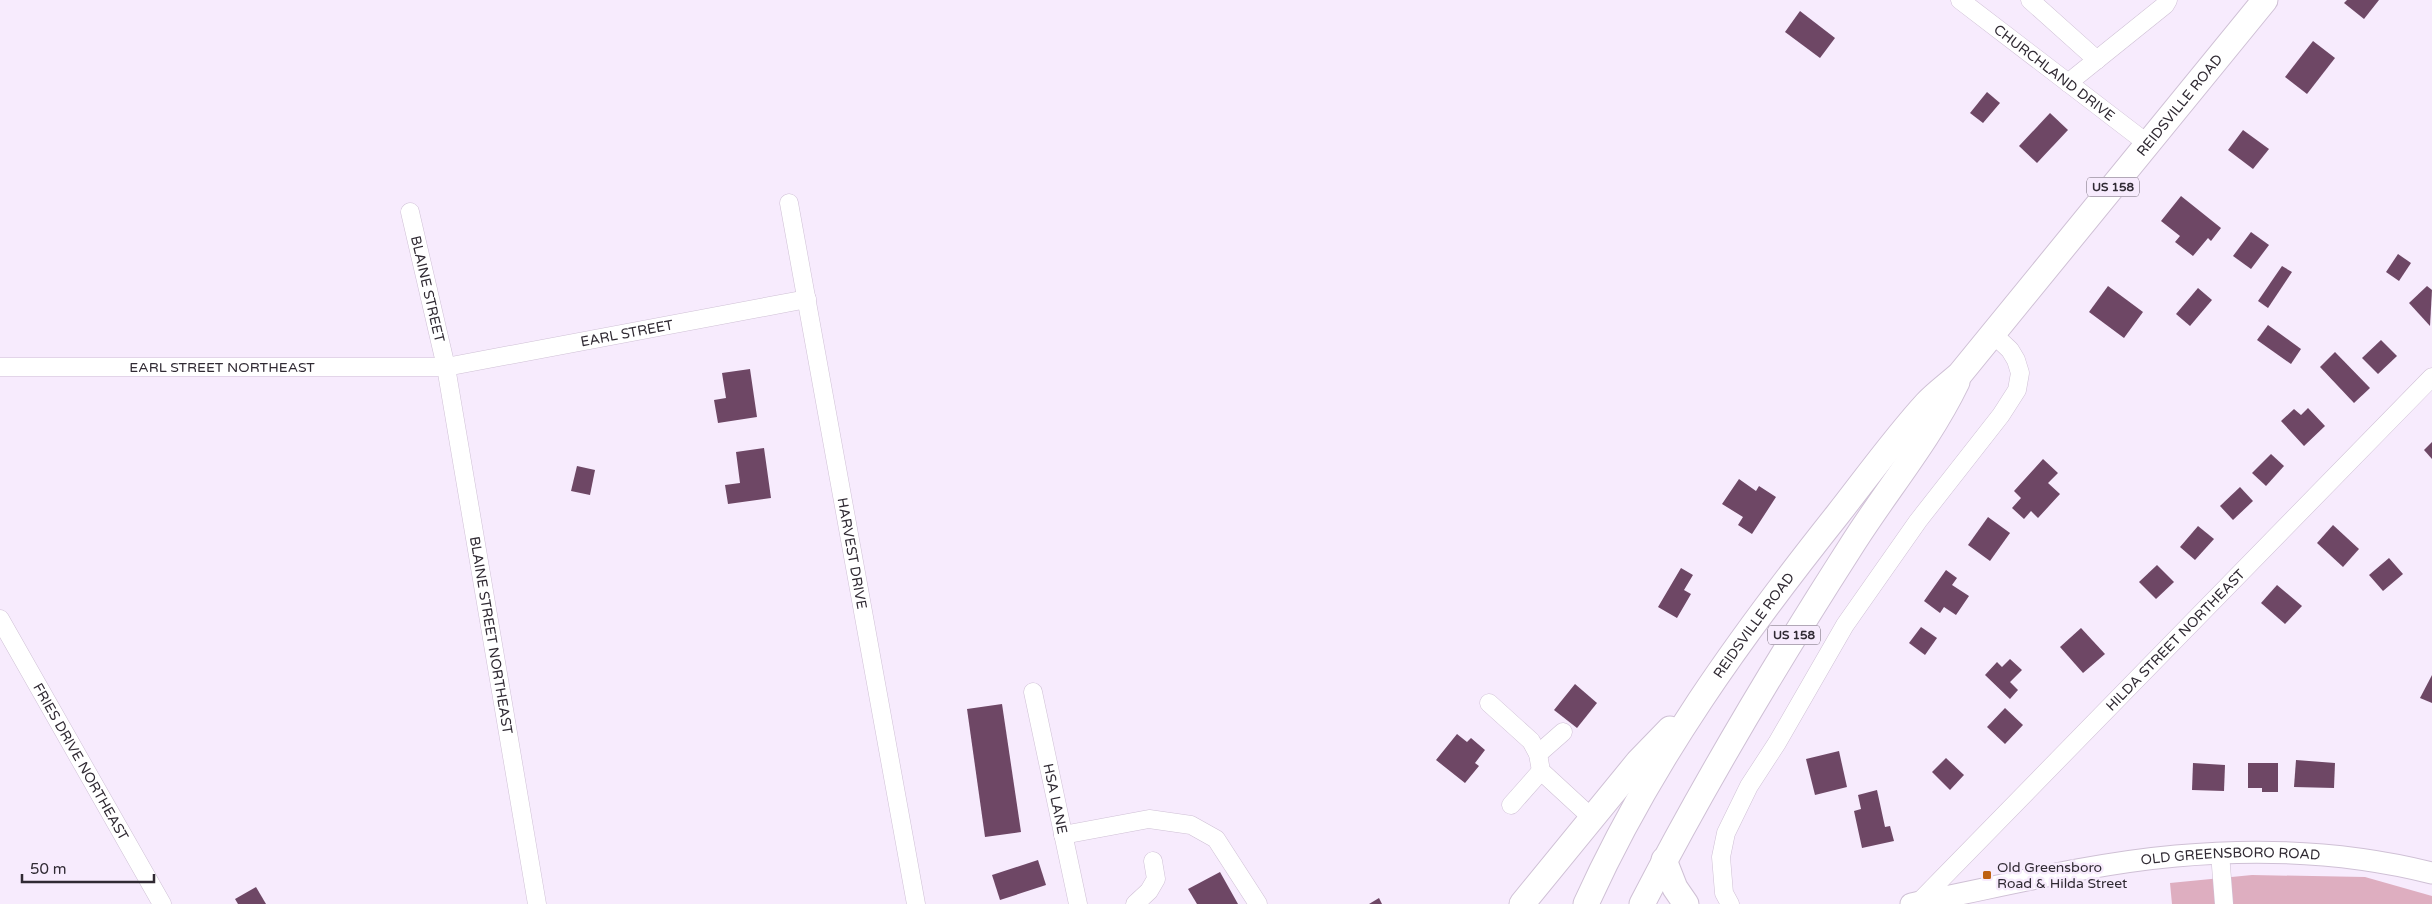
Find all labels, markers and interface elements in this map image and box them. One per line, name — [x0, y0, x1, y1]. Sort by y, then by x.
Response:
street label: CHURCHLAND DRIVE — [1990, 21, 2118, 125]
street label: REIDSVILLE ROAD — [2133, 51, 2226, 160]
road number: US 158 — [2087, 178, 2139, 196]
street label: BLAINE STREET — [407, 234, 448, 344]
street label: EARL STREET — [579, 316, 675, 350]
street label: EARL STREET NORTHEAST — [129, 359, 315, 376]
street label: HARVEST DRIVE — [834, 496, 870, 611]
street label: BLAINE STREET NORTHEAST — [466, 535, 516, 736]
street label: HILDA STREET NORTHEAST — [2103, 565, 2249, 715]
street label: REIDSVILLE ROAD — [1710, 569, 1798, 681]
road number: US 158 — [1768, 626, 1820, 644]
street label: FRIES DRIVE NORTHEAST — [29, 680, 132, 844]
street label: HSA LANE — [1039, 762, 1071, 836]
street label: OLD GREENSBORO ROAD — [2140, 844, 2321, 869]
scale bar — [22, 852, 155, 884]
place label: Old Greensboro Road & Hilda Street — [1997, 859, 2128, 892]
text: 50 m — [30, 860, 67, 878]
marker: Old Greensboro Road & Hilda Street — [1981, 869, 1993, 881]

